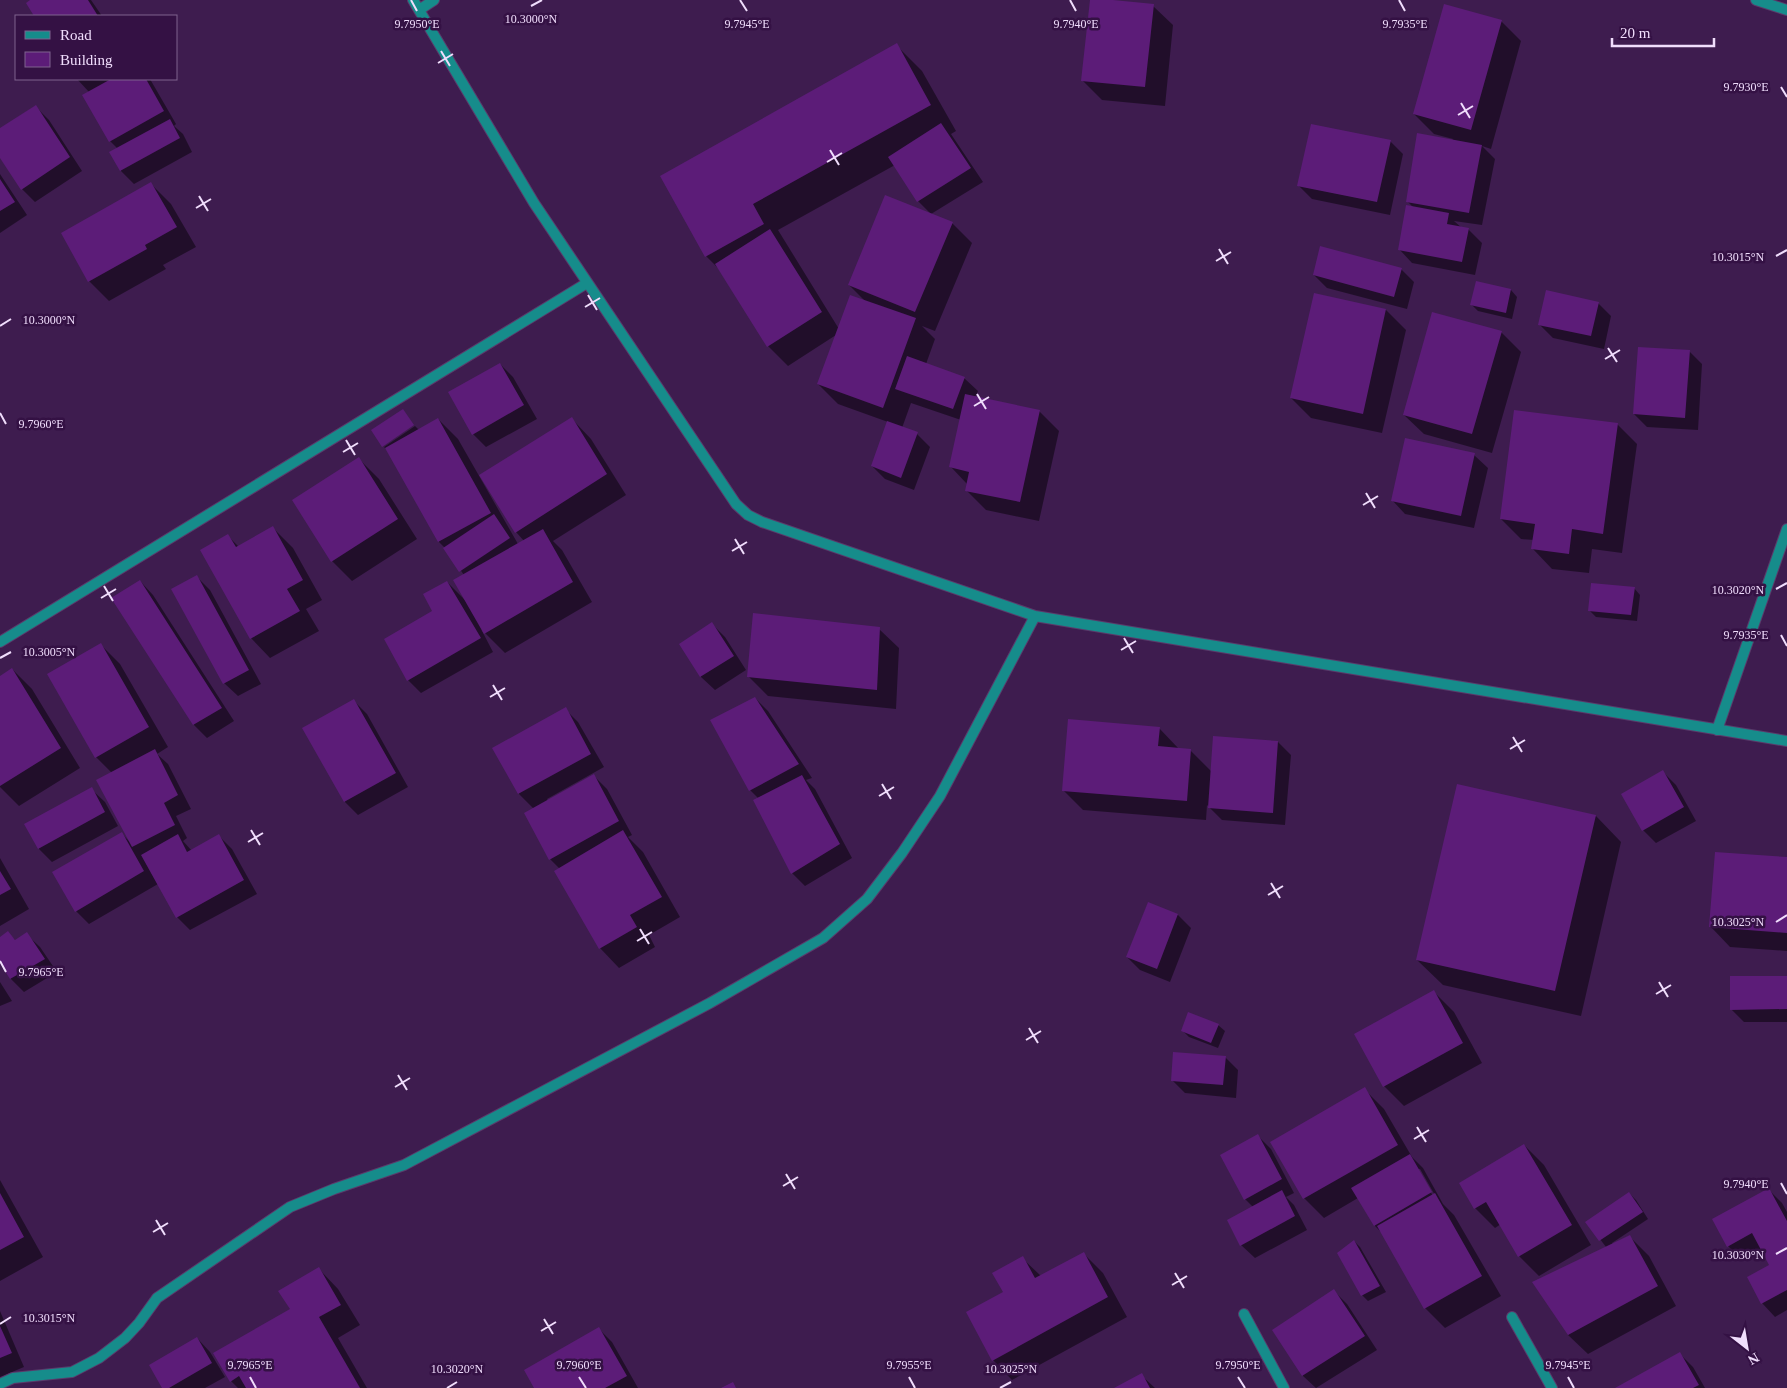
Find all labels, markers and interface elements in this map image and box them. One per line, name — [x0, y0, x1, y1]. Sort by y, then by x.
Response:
text: 10.3000°N — [505, 12, 558, 26]
legend — [15, 15, 178, 80]
scale bar — [1612, 15, 1714, 47]
text: 9.7950°E — [394, 17, 440, 31]
text: 9.7945°E — [724, 17, 770, 31]
text: 9.7940°E — [1053, 17, 1099, 31]
text: 9.7935°E — [1382, 17, 1428, 31]
text: 20 m — [1620, 25, 1651, 41]
text: Road — [60, 27, 92, 43]
text: Building — [60, 52, 113, 68]
text: 9.7930°E — [1723, 80, 1769, 94]
text: 10.3015°N — [1712, 250, 1765, 264]
text: 10.3000°N — [23, 313, 76, 327]
text: 9.7960°E — [18, 417, 64, 431]
text: 10.3020°N — [1712, 583, 1765, 597]
text: 9.7935°E — [1723, 628, 1769, 642]
text: 10.3005°N — [23, 645, 76, 659]
text: 10.3025°N — [1712, 915, 1765, 929]
text: 9.7965°E — [18, 965, 64, 979]
text: 9.7940°E — [1723, 1177, 1769, 1191]
text: 10.3030°N — [1712, 1248, 1765, 1262]
text: 10.3015°N — [23, 1311, 76, 1325]
north arrow — [1722, 1323, 1772, 1373]
text: N — [1745, 1350, 1762, 1368]
text: 9.7965°E — [227, 1358, 273, 1372]
text: 9.7960°E — [556, 1358, 602, 1372]
text: 9.7955°E — [886, 1358, 932, 1372]
text: 9.7950°E — [1215, 1358, 1261, 1372]
text: 9.7945°E — [1545, 1358, 1591, 1372]
text: 10.3020°N — [431, 1362, 484, 1376]
text: 10.3025°N — [985, 1362, 1038, 1376]

